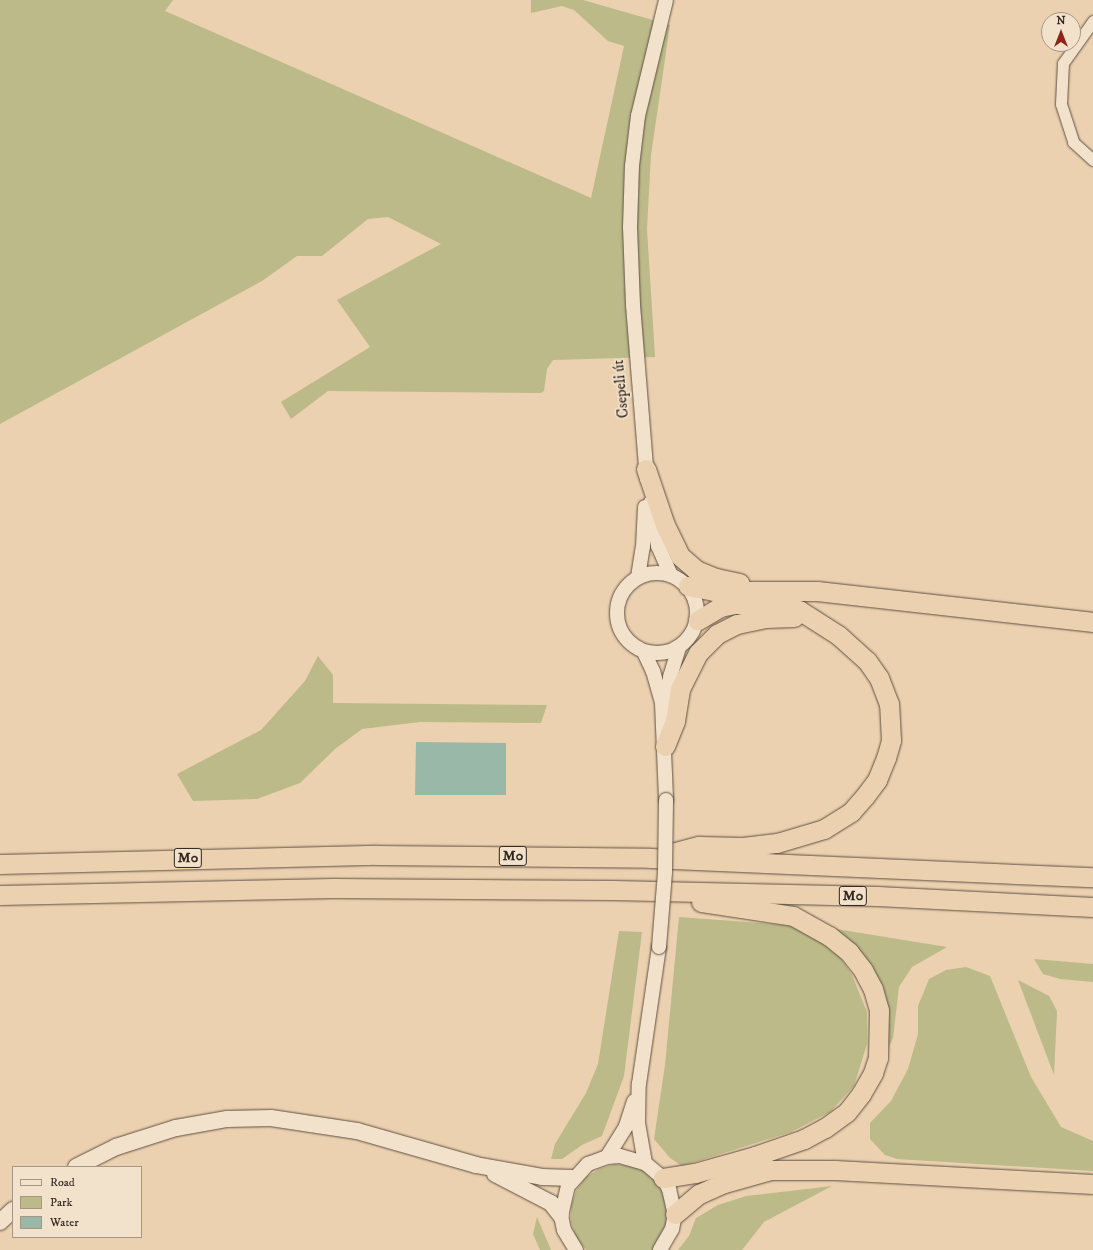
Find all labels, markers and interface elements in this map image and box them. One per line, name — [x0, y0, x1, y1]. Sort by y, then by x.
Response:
north arrow — [1041, 12, 1081, 52]
text: N — [1056, 14, 1066, 28]
street label: Csepeli út — [609, 359, 633, 419]
road number: M0 — [498, 844, 528, 868]
road number: M0 — [173, 846, 203, 870]
road number: M0 — [838, 884, 868, 908]
legend — [12, 1166, 142, 1238]
text: Road — [50, 1175, 75, 1190]
text: Park — [50, 1195, 72, 1210]
text: Water — [50, 1215, 79, 1230]

